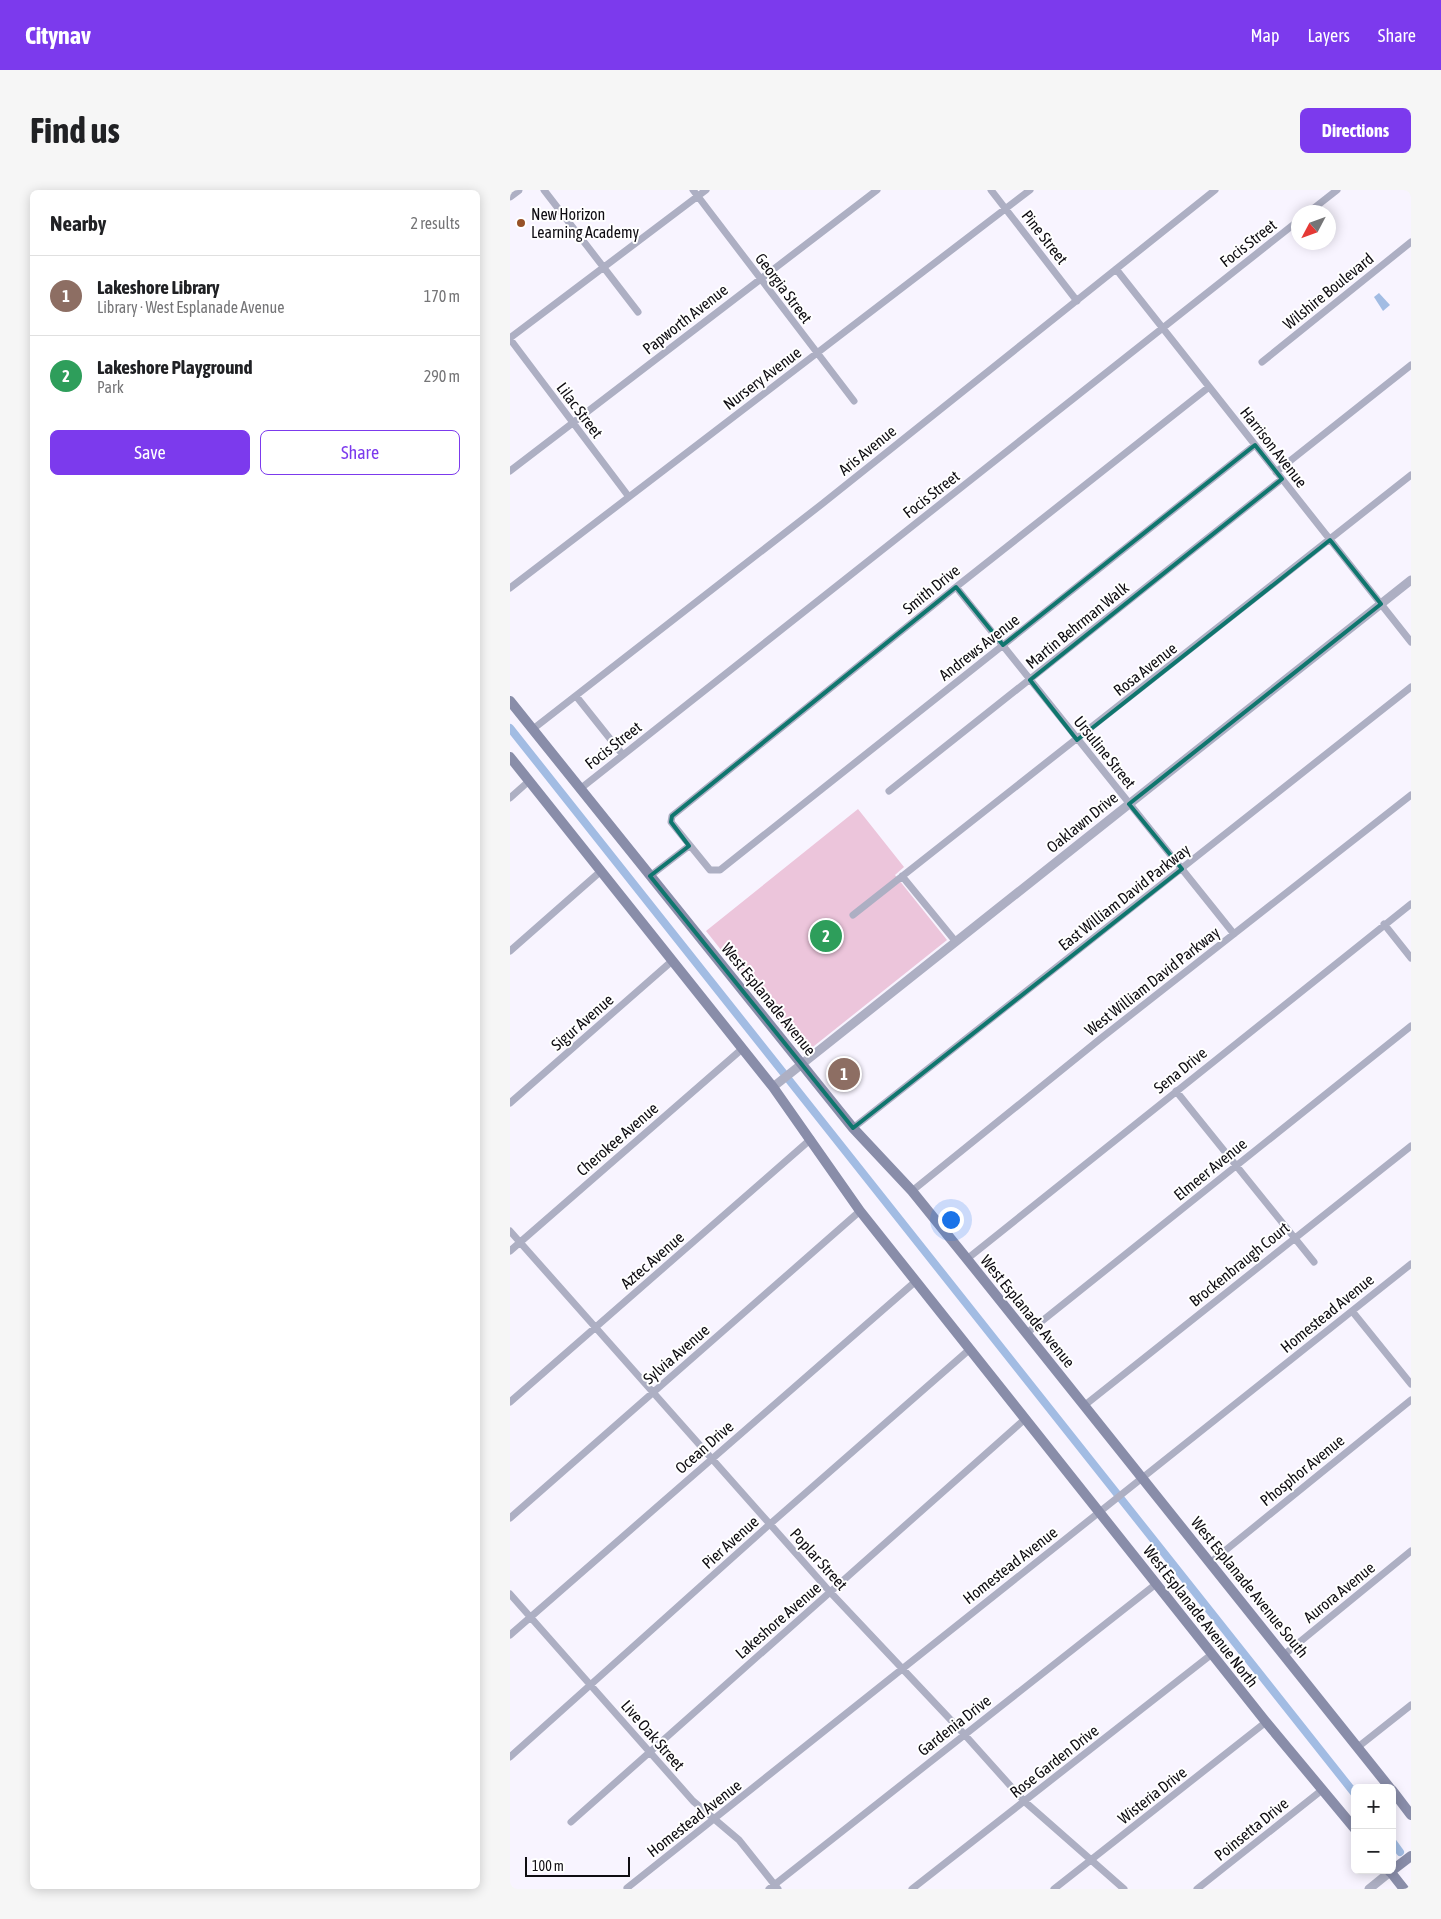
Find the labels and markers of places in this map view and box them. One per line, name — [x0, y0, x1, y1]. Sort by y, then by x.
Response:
place label: New Horizon Learning Academy — [531, 205, 639, 242]
marker: New Horizon Learning Academy — [515, 217, 527, 229]
pin: 2 — [810, 917, 842, 955]
pin: 1 — [828, 1055, 860, 1093]

